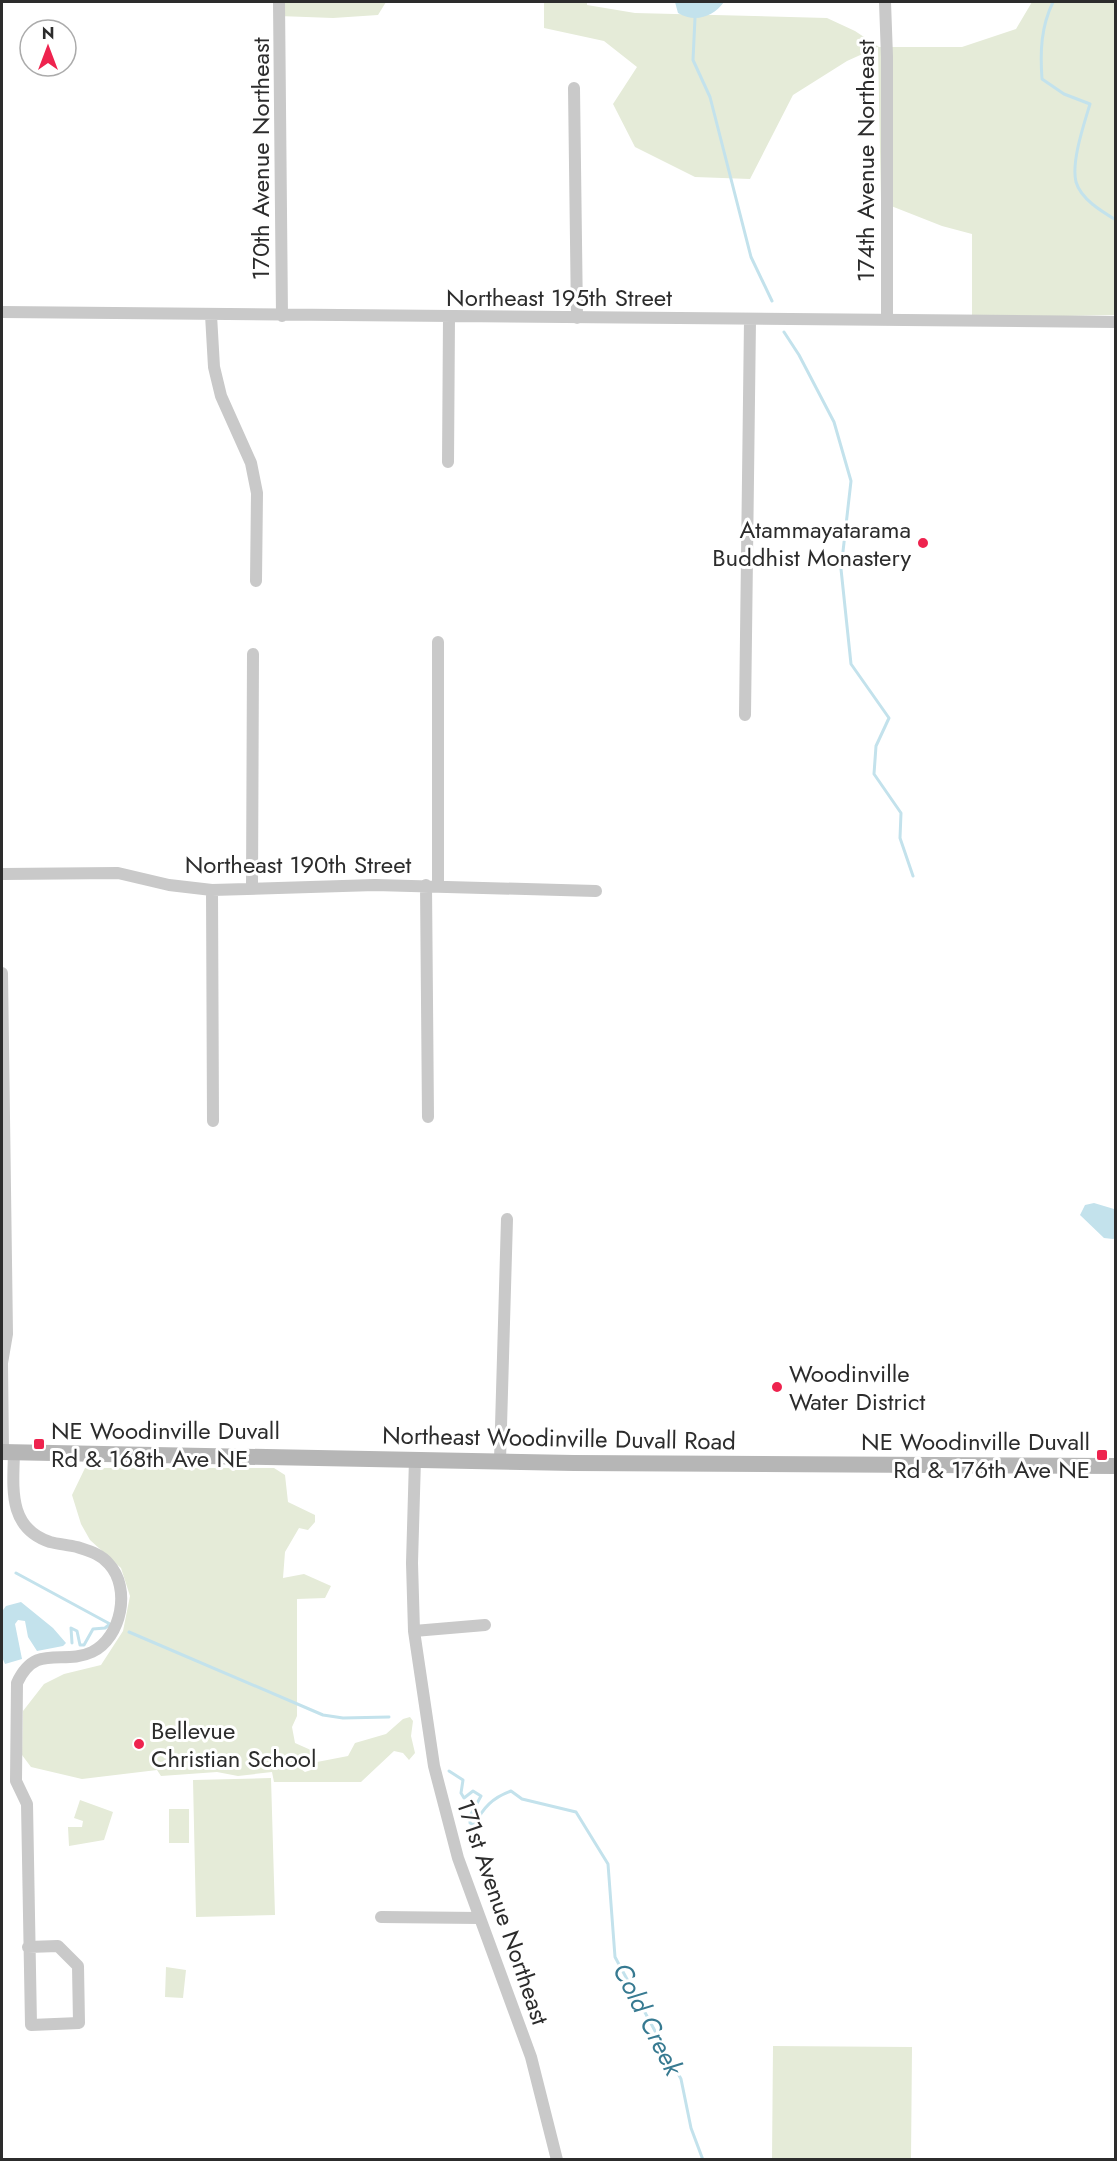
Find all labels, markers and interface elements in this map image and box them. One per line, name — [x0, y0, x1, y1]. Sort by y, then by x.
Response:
north arrow — [18, 18, 78, 78]
text: N — [42, 22, 54, 45]
street label: 170th Avenue Northeast — [243, 37, 278, 280]
street label: 174th Avenue Northeast — [848, 39, 883, 282]
street label: Northeast 195th Street — [446, 280, 672, 315]
place label: Atammayatarama Buddhist Monastery — [712, 512, 911, 575]
marker: Atammayatarama Buddhist Monastery — [916, 536, 930, 550]
street label: Northeast 190th Street — [185, 847, 412, 882]
place label: Woodinville Water District — [789, 1356, 925, 1419]
marker: Woodinville Water District — [770, 1380, 784, 1394]
place label: NE Woodinville Duvall Rd & 168th Ave NE — [51, 1413, 280, 1476]
street label: Northeast Woodinville Duvall Road — [382, 1417, 736, 1459]
place label: NE Woodinville Duvall Rd & 176th Ave NE — [861, 1424, 1090, 1487]
marker: NE Woodinville Duvall Rd & 168th Ave NE — [32, 1437, 46, 1451]
marker: NE Woodinville Duvall Rd & 176th Ave NE — [1095, 1448, 1109, 1462]
place label: Bellevue Christian School — [151, 1713, 316, 1776]
marker: Bellevue Christian School — [132, 1737, 146, 1751]
street label: 171st Avenue Northeast — [448, 1795, 558, 2030]
water label: Cold Creek — [603, 1956, 693, 2084]

